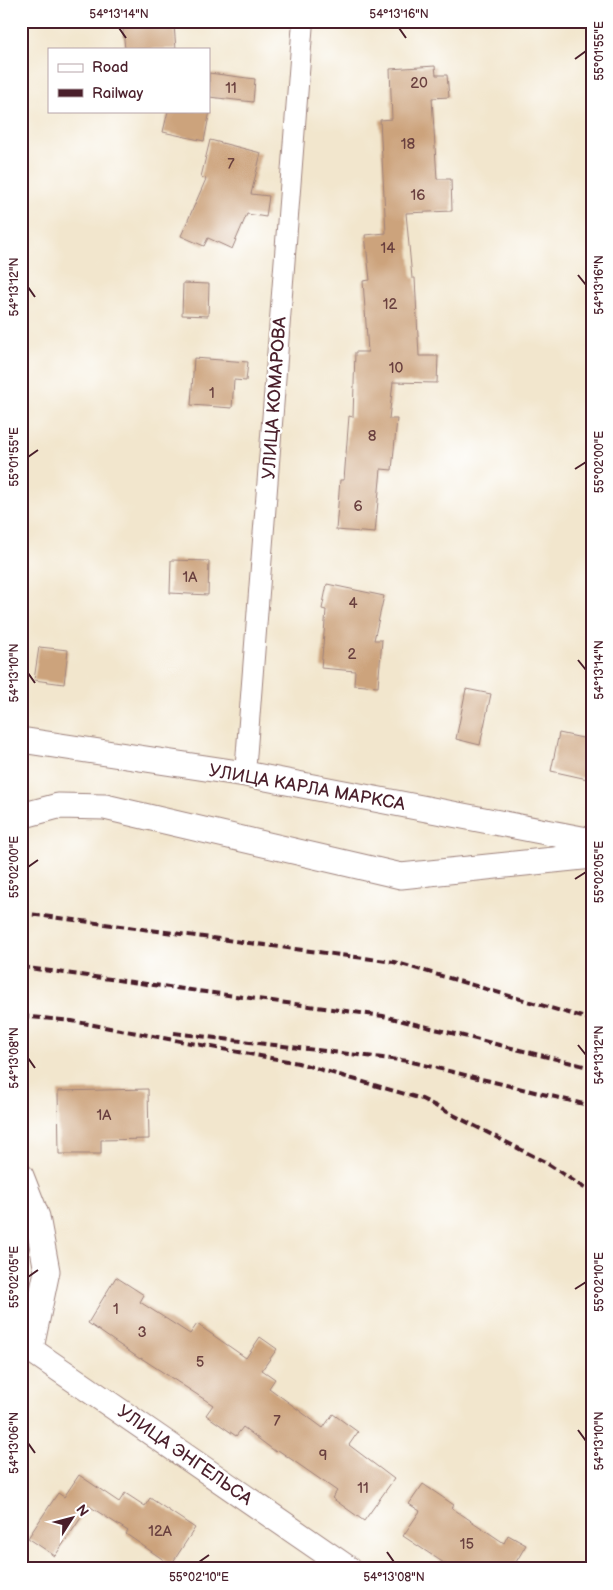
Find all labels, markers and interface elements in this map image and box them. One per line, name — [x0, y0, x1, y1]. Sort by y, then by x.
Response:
text: 54°13'14"N — [89, 7, 149, 22]
text: 54°13'16"N — [369, 7, 429, 22]
text: 55°01'55"E — [592, 21, 607, 81]
legend — [48, 48, 210, 112]
text: Road — [92, 58, 128, 77]
house number: 20 — [410, 74, 428, 93]
house number: 11 — [225, 79, 237, 98]
text: Railway — [92, 84, 143, 103]
house number: 18 — [401, 135, 416, 154]
house number: 7 — [227, 155, 235, 174]
house number: 16 — [411, 186, 425, 205]
house number: 14 — [381, 239, 395, 258]
text: 54°13'16"N — [592, 255, 607, 315]
text: 54°13'12"N — [7, 257, 22, 317]
house number: 12 — [383, 295, 397, 314]
street label: УЛИЦА КОМАРОВА — [258, 316, 291, 480]
house number: 10 — [389, 359, 403, 378]
house number: 1 — [209, 384, 215, 403]
text: 55°01'55"E — [7, 427, 22, 487]
house number: 8 — [368, 427, 377, 446]
text: 55°02'00"E — [592, 431, 607, 493]
house number: 6 — [353, 497, 363, 516]
house number: 1А — [183, 568, 198, 587]
house number: 4 — [348, 594, 358, 613]
text: 54°13'14"N — [592, 640, 607, 700]
text: 54°13'10"N — [7, 643, 22, 703]
house number: 2 — [348, 645, 357, 664]
street label: УЛИЦА КАРЛА МАРКСА — [207, 760, 407, 815]
text: 55°02'00"E — [7, 836, 22, 898]
text: 55°02'05"E — [592, 841, 607, 903]
text: 54°13'12"N — [592, 1025, 607, 1085]
text: 54°13'08"N — [7, 1027, 22, 1089]
house number: 1А — [97, 1106, 112, 1125]
text: 55°02'05"E — [7, 1246, 22, 1308]
text: 55°02'10"E — [592, 1252, 607, 1312]
house number: 1 — [113, 1300, 119, 1319]
house number: 3 — [137, 1323, 147, 1342]
house number: 5 — [196, 1353, 204, 1372]
street label: УЛИЦА ЭНГЕЛЬСА — [113, 1401, 256, 1510]
text: 54°13'10"N — [592, 1411, 607, 1471]
text: 54°13'06"N — [7, 1412, 22, 1474]
house number: 7 — [273, 1412, 281, 1431]
house number: 9 — [319, 1446, 327, 1465]
house number: 11 — [357, 1479, 369, 1498]
north arrow — [48, 1492, 98, 1542]
text: N — [72, 1501, 92, 1520]
house number: 12А — [148, 1522, 173, 1541]
house number: 15 — [460, 1535, 474, 1554]
text: 55°02'10"E — [169, 1570, 229, 1585]
text: 54°13'08"N — [363, 1570, 425, 1585]

